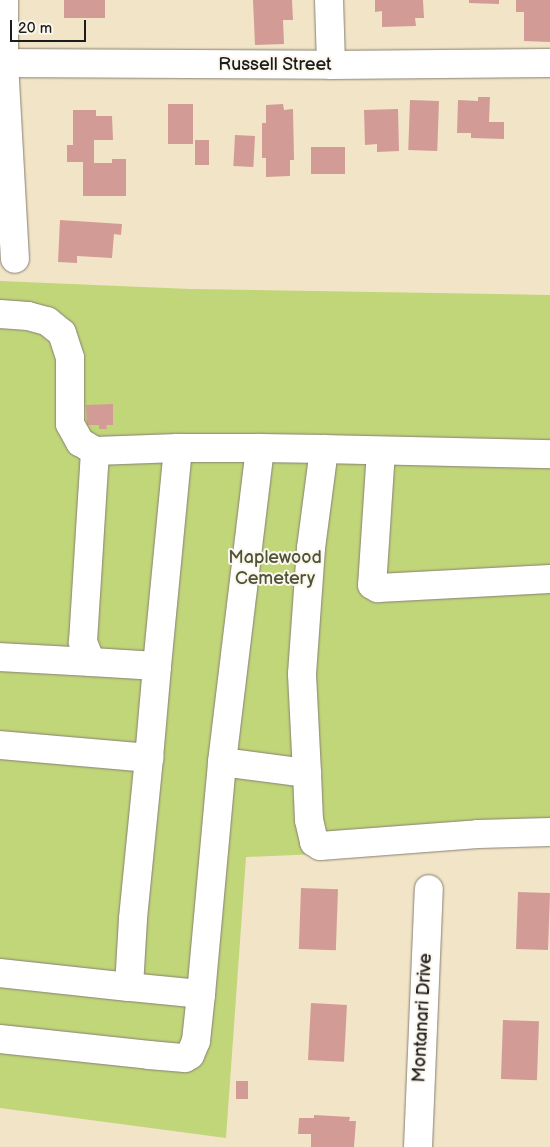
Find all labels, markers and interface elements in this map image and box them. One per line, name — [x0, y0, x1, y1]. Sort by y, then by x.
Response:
scale bar — [12, 10, 89, 42]
text: 20 m — [18, 19, 52, 38]
street label: Russell Street — [218, 54, 332, 76]
park label: Maplewood Cemetery — [228, 548, 322, 590]
street label: Montanari Drive — [409, 953, 437, 1083]

